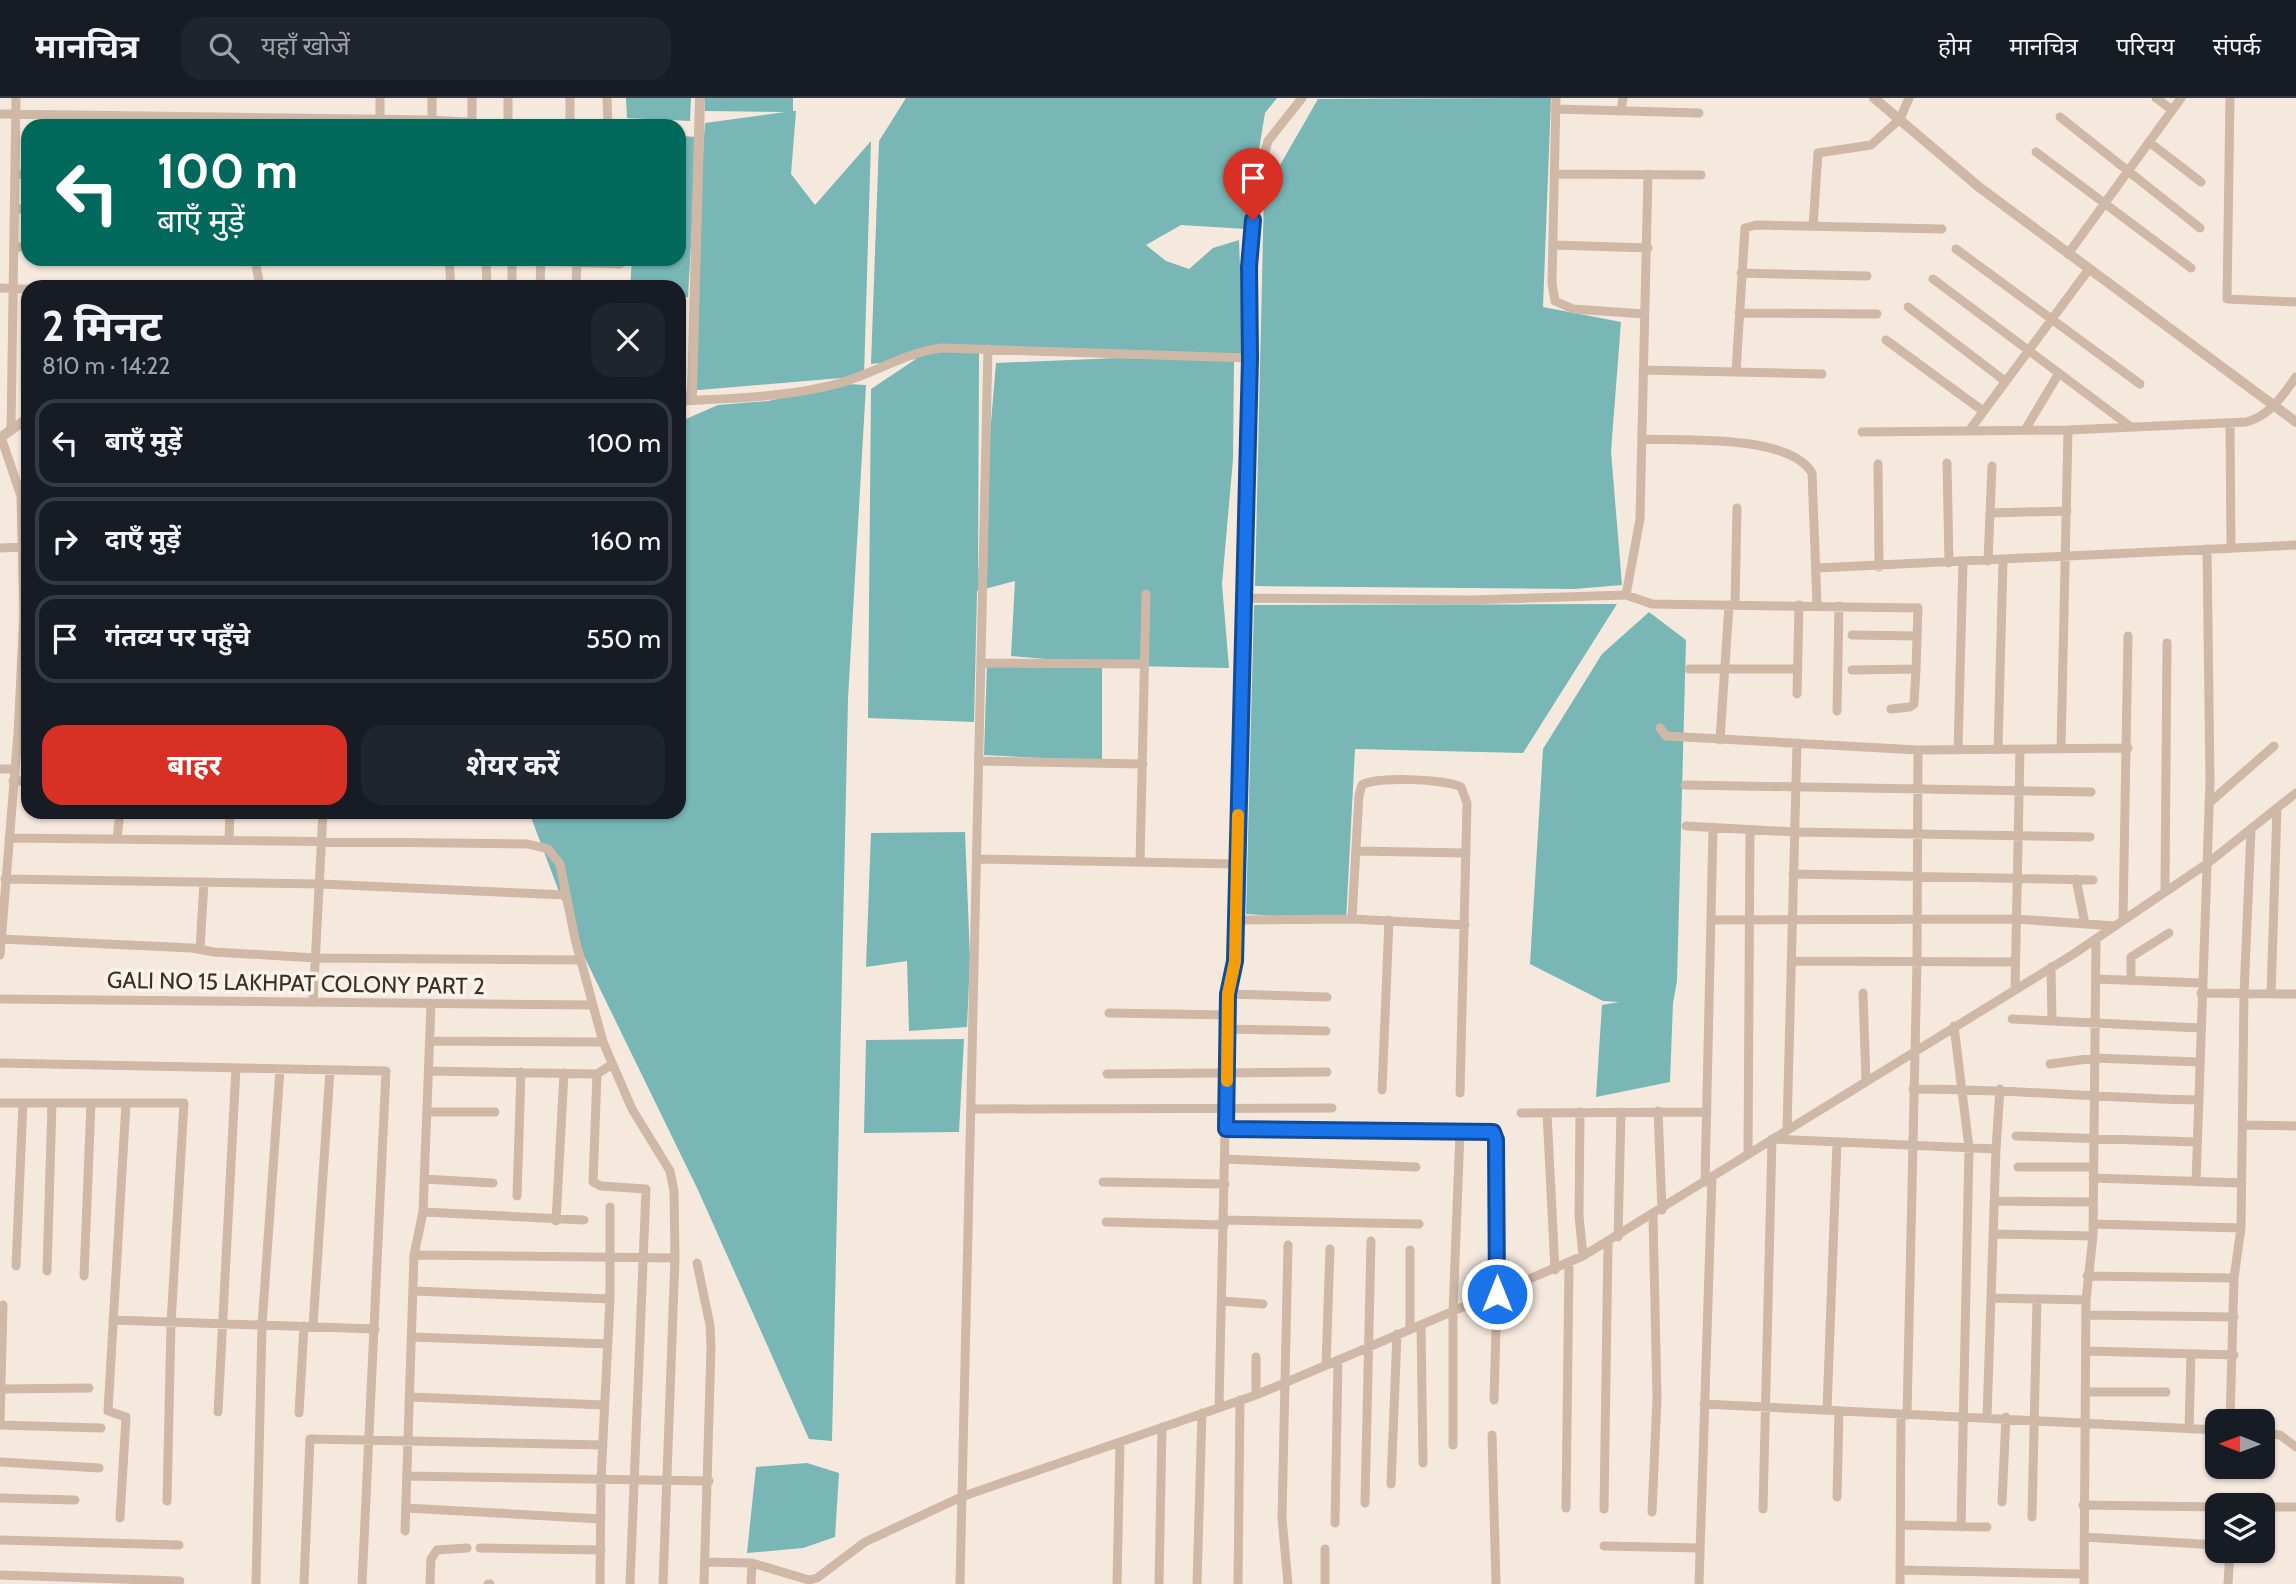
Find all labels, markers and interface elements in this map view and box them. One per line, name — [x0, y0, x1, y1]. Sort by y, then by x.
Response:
search box — [181, 17, 671, 80]
text: मानचित्र — [35, 26, 139, 66]
icon: search — [205, 29, 243, 67]
text: यहाँ खोजें — [261, 30, 350, 62]
text: होम — [1938, 32, 1971, 61]
text: मानचित्र — [2009, 32, 2078, 61]
text: परिचय — [2116, 32, 2175, 61]
text: संपर्क — [2213, 32, 2261, 61]
text: 100 m — [157, 141, 298, 200]
icon: left — [42, 147, 133, 238]
pin — [1223, 148, 1283, 220]
icon: arrive — [1234, 159, 1272, 197]
text: बाएँ मुड़ें — [157, 201, 245, 240]
text: 2 मिनट — [42, 300, 162, 352]
button: close — [591, 303, 665, 377]
text: 810 m · 14:22 — [42, 352, 170, 380]
icon: left — [46, 424, 84, 462]
text: बाएँ मुड़ें — [105, 425, 182, 457]
text: 100 m — [588, 427, 661, 459]
icon: right — [46, 522, 84, 560]
text: दाएँ मुड़ें — [105, 523, 181, 555]
text: 160 m — [591, 525, 661, 557]
icon: arrive — [46, 620, 84, 658]
text: गंतव्य पर पहुँचे — [105, 621, 250, 653]
text: 550 m — [586, 623, 661, 655]
button: बाहर — [42, 725, 347, 805]
button: शेयर करें — [361, 725, 665, 805]
street label: GALI NO 15 LAKHPAT COLONY PART 2 — [107, 966, 485, 1000]
position arrow — [1460, 1257, 1534, 1331]
north arrow — [2205, 1409, 2275, 1479]
map controls — [2205, 1409, 2275, 1563]
button: layers — [2205, 1493, 2275, 1563]

